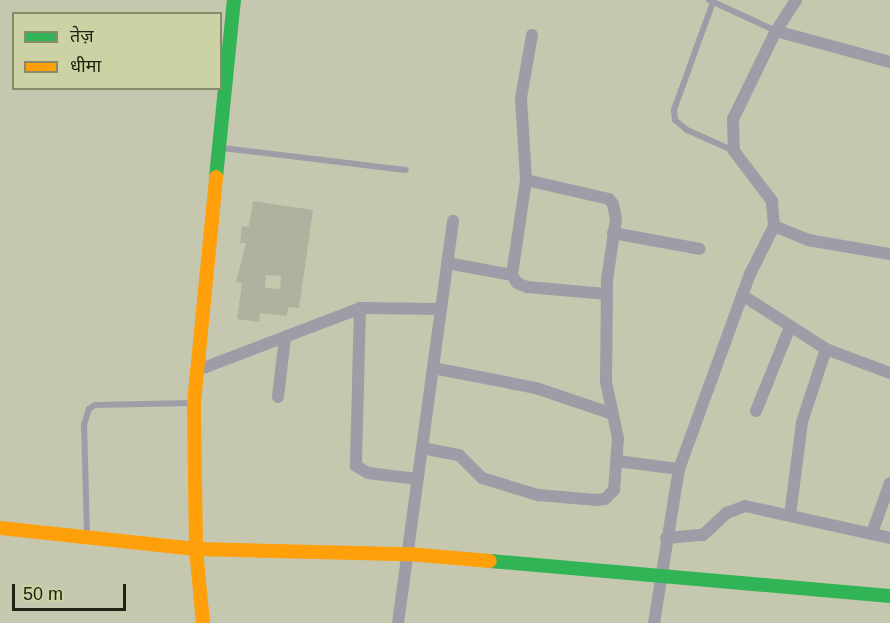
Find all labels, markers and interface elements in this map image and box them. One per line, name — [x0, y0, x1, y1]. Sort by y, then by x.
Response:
legend — [12, 12, 222, 90]
text: तेज़ — [70, 26, 94, 46]
text: धीमा — [70, 56, 101, 76]
scale bar — [15, 572, 129, 610]
text: 50 m — [23, 584, 63, 604]

